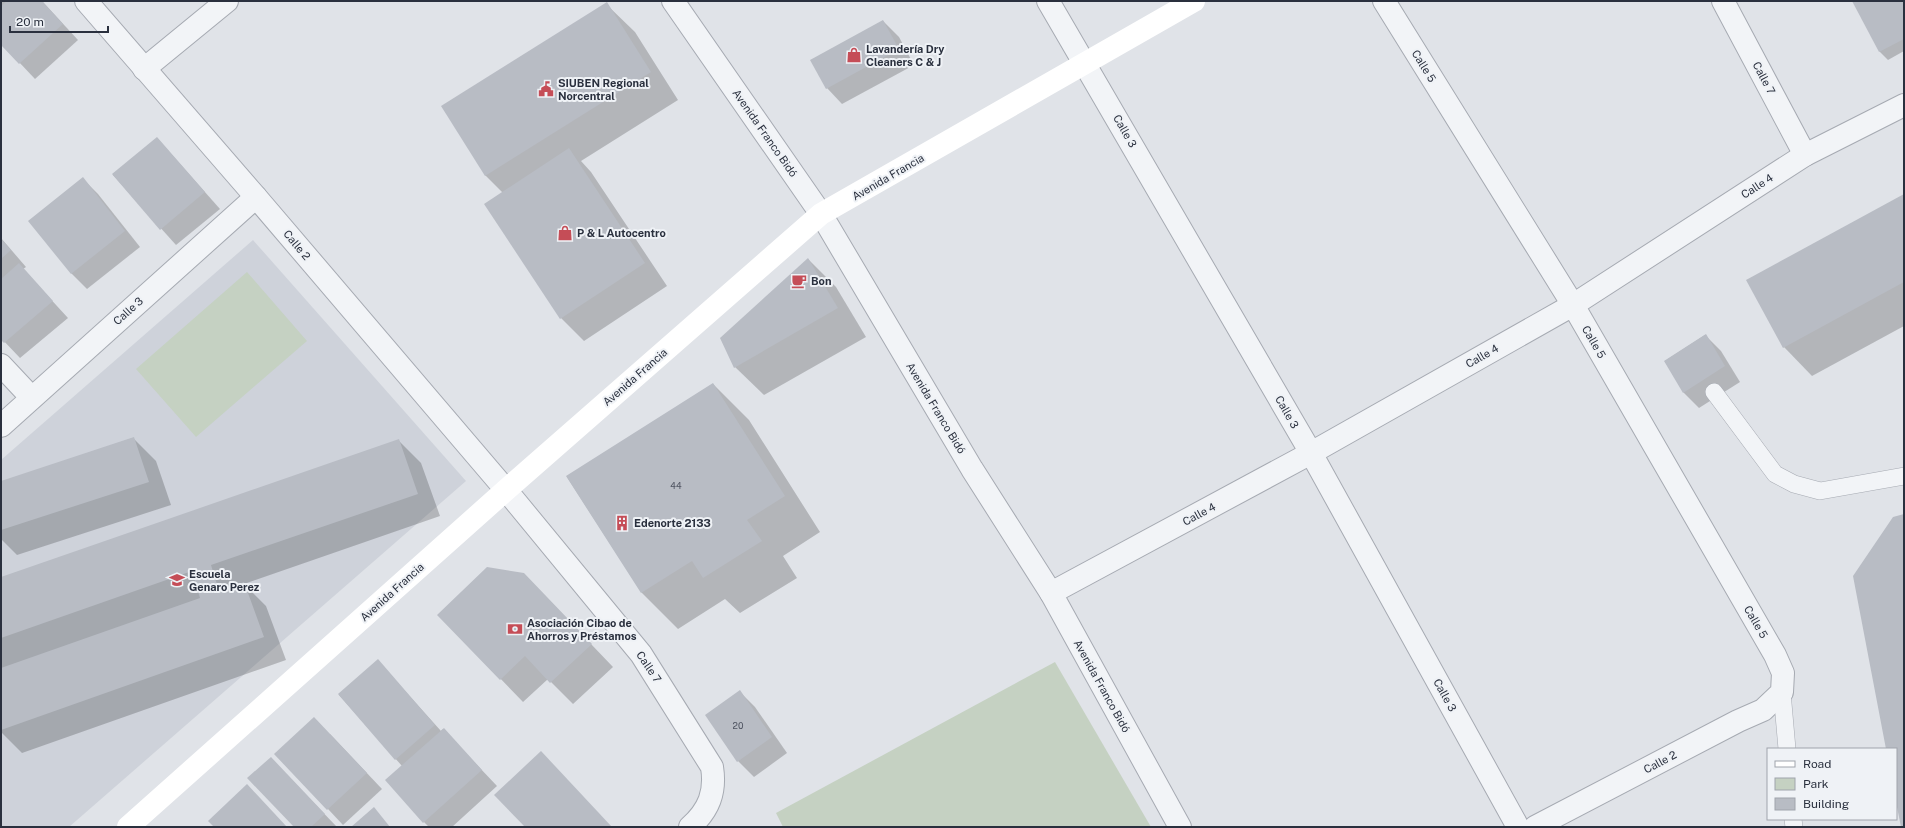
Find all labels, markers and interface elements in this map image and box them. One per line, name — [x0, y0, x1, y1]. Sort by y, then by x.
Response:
scale bar — [10, 8, 108, 34]
text: 20 m — [16, 15, 44, 29]
place label: Lavandería Dry Cleaners C & J — [866, 43, 945, 68]
shop icon: Lavandería Dry Cleaners C & J — [845, 46, 863, 64]
street label: Calle 5 — [1409, 48, 1439, 84]
street label: Calle 7 — [1750, 60, 1778, 97]
place label: SIUBEN Regional Norcentral — [558, 77, 649, 102]
public building icon: SIUBEN Regional Norcentral — [537, 80, 555, 98]
street label: Avenida Franco Bidó — [730, 87, 800, 179]
street label: Calle 3 — [1111, 113, 1139, 149]
street label: Avenida Francia — [850, 152, 926, 202]
street label: Calle 4 — [1739, 171, 1775, 201]
shop icon: P & L Autocentro — [556, 224, 574, 242]
place label: P & L Autocentro — [577, 227, 666, 239]
street label: Calle 2 — [281, 228, 313, 263]
cafe icon: Bon — [790, 272, 808, 290]
place label: Bon — [811, 275, 831, 287]
street label: Calle 3 — [111, 295, 145, 327]
street label: Calle 5 — [1580, 324, 1608, 360]
street label: Calle 4 — [1464, 342, 1500, 370]
street label: Avenida Francia — [601, 346, 669, 408]
street label: Avenida Franco Bidó — [904, 360, 968, 456]
street label: Calle 3 — [1273, 394, 1301, 430]
house number: 44 — [670, 480, 682, 491]
street label: Calle 4 — [1180, 500, 1218, 528]
building icon: Edenorte 2133 — [613, 514, 631, 532]
place label: Edenorte 2133 — [634, 517, 711, 529]
street label: Avenida Francia — [358, 560, 426, 624]
place label: Escuela Genaro Perez — [189, 568, 260, 593]
school or university icon: Escuela Genaro Perez — [168, 571, 186, 589]
street label: Calle 5 — [1742, 604, 1770, 640]
place label: Asociación Cibao de Ahorros y Préstamos — [527, 617, 637, 642]
bank icon: Asociación Cibao de Ahorros y Préstamos — [506, 620, 524, 638]
street label: Avenida Franco Bidó — [1072, 638, 1132, 734]
street label: Calle 7 — [634, 649, 664, 685]
street label: Calle 3 — [1431, 677, 1459, 714]
house number: 20 — [733, 720, 744, 731]
street label: Calle 2 — [1642, 748, 1679, 776]
legend — [1767, 748, 1897, 820]
text: Road — [1803, 757, 1831, 771]
text: Park — [1803, 777, 1829, 791]
text: Building — [1803, 797, 1849, 811]

